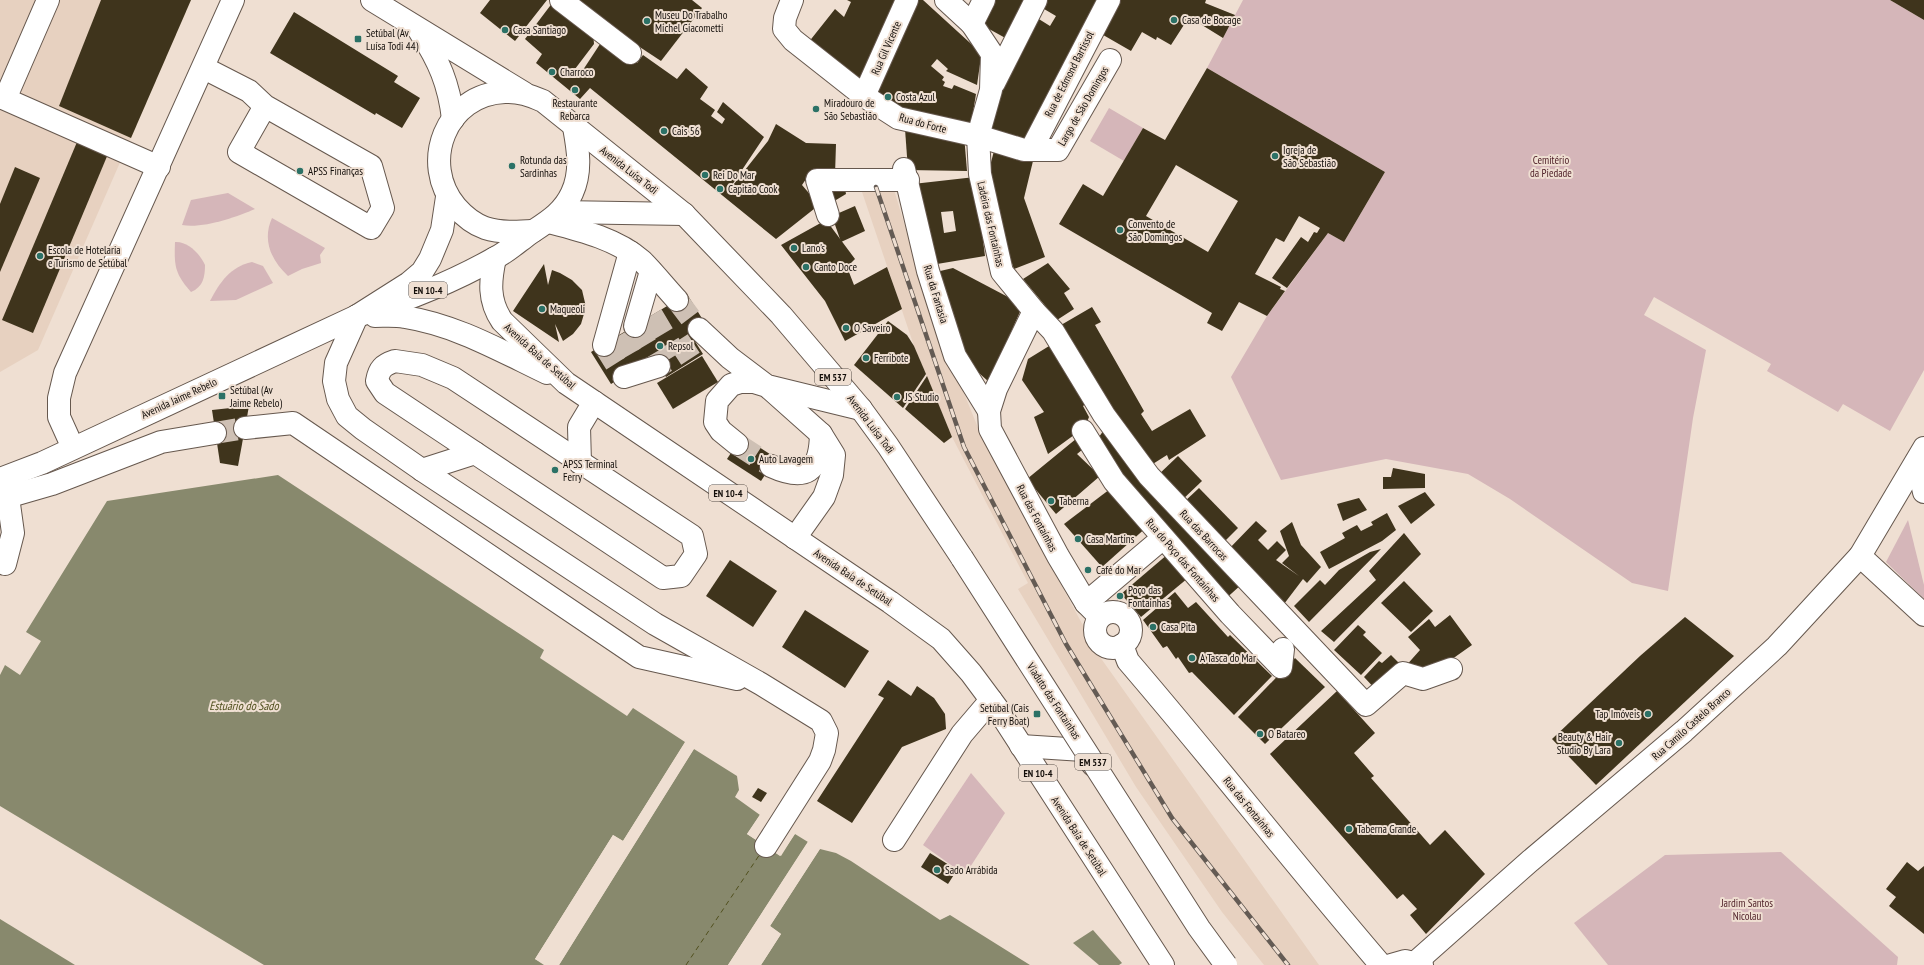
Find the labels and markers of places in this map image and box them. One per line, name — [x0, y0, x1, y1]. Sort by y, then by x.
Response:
place label: Museu Do Trabalho Michel Giacometti — [655, 8, 728, 35]
place label: Casa de Bocage — [1182, 13, 1241, 27]
marker: Casa de Bocage — [1169, 15, 1179, 25]
marker: Museu Do Trabalho Michel Giacometti — [642, 16, 652, 26]
place label: Casa Santiago — [513, 23, 566, 37]
marker: Casa Santiago — [500, 25, 510, 35]
place label: Setúbal (Av Luísa Todi 44) — [366, 26, 419, 53]
marker: Setúbal (Av Luísa Todi 44) — [353, 34, 363, 44]
place label: Charroco — [560, 65, 594, 79]
marker: Charroco — [547, 67, 557, 77]
marker: Restaurante Rebarca — [570, 85, 580, 95]
place label: Costa Azul — [896, 90, 935, 104]
marker: Costa Azul — [883, 92, 893, 102]
place label: Restaurante Rebarca — [552, 96, 598, 123]
place label: Miradouro de São Sebastião — [824, 96, 877, 123]
marker: Miradouro de São Sebastião — [811, 104, 821, 114]
place label: Cais 56 — [672, 124, 700, 138]
marker: Cais 56 — [659, 126, 669, 136]
place label: Igreja de São Sebastião — [1283, 143, 1336, 170]
marker: Igreja de São Sebastião — [1270, 151, 1280, 161]
place label: Rotunda das Sardinhas — [520, 153, 567, 180]
marker: Rotunda das Sardinhas — [507, 161, 517, 171]
place label: APSS Finanças — [308, 164, 363, 178]
marker: APSS Finanças — [295, 166, 305, 176]
place label: Rei Do Mar — [713, 168, 754, 182]
marker: Rei Do Mar — [700, 170, 710, 180]
place label: Capitão Cook — [728, 182, 778, 196]
marker: Capitão Cook — [715, 184, 725, 194]
place label: Convento de São Domingos — [1128, 217, 1183, 244]
marker: Convento de São Domingos — [1115, 225, 1125, 235]
place label: Lano's — [802, 241, 825, 255]
place label: Escola de Hotelaria e Turismo de Setúbal — [48, 243, 128, 270]
marker: Lano's — [789, 243, 799, 253]
marker: Escola de Hotelaria e Turismo de Setúbal — [35, 251, 45, 261]
place label: Canto Doce — [814, 260, 857, 274]
marker: Canto Doce — [801, 262, 811, 272]
place label: Maqueoli — [550, 302, 585, 316]
marker: Maqueoli — [537, 304, 547, 314]
place label: O Saveiro — [854, 321, 891, 335]
marker: O Saveiro — [841, 323, 851, 333]
place label: Repsol — [668, 339, 694, 353]
marker: Repsol — [655, 341, 665, 351]
place label: Ferribote — [874, 351, 909, 365]
marker: Ferribote — [861, 353, 871, 363]
place label: Setúbal (Av Jaime Rebelo) — [229, 383, 282, 410]
place label: JS Studio — [904, 390, 939, 404]
marker: Setúbal (Av Jaime Rebelo) — [217, 391, 227, 401]
marker: JS Studio — [892, 392, 902, 402]
place label: Auto Lavagem — [759, 452, 813, 466]
marker: Auto Lavagem — [746, 454, 756, 464]
place label: APSS Terminal Ferry — [563, 457, 618, 484]
marker: APSS Terminal Ferry — [550, 465, 560, 475]
place label: Taberna — [1059, 494, 1089, 508]
marker: Taberna — [1046, 496, 1056, 506]
place label: Casa Martins — [1086, 532, 1135, 546]
marker: Casa Martins — [1073, 534, 1083, 544]
place label: Café do Mar — [1096, 563, 1141, 577]
marker: Café do Mar — [1083, 565, 1093, 575]
place label: Poço das Fontainhas — [1128, 583, 1170, 610]
marker: Poço das Fontainhas — [1115, 591, 1125, 601]
place label: Casa Pita — [1161, 620, 1196, 634]
marker: Casa Pita — [1148, 622, 1158, 632]
place label: A Tasca do Mar — [1200, 651, 1256, 665]
marker: A Tasca do Mar — [1187, 653, 1197, 663]
place label: Setúbal (Cais Ferry Boat) — [980, 701, 1029, 728]
place label: Tap Imóveis — [1595, 707, 1640, 721]
marker: Setúbal (Cais Ferry Boat) — [1032, 709, 1042, 719]
marker: Tap Imóveis — [1643, 709, 1653, 719]
place label: O Batareo — [1268, 727, 1306, 741]
marker: O Batareo — [1255, 729, 1265, 739]
place label: Beauty & Hair Studio By Lara — [1557, 730, 1611, 757]
marker: Beauty & Hair Studio By Lara — [1614, 738, 1624, 748]
place label: Taberna Grande — [1357, 822, 1417, 836]
marker: Taberna Grande — [1344, 824, 1354, 834]
place label: Sado Arrábida — [945, 863, 998, 877]
marker: Sado Arrábida — [932, 865, 942, 875]

